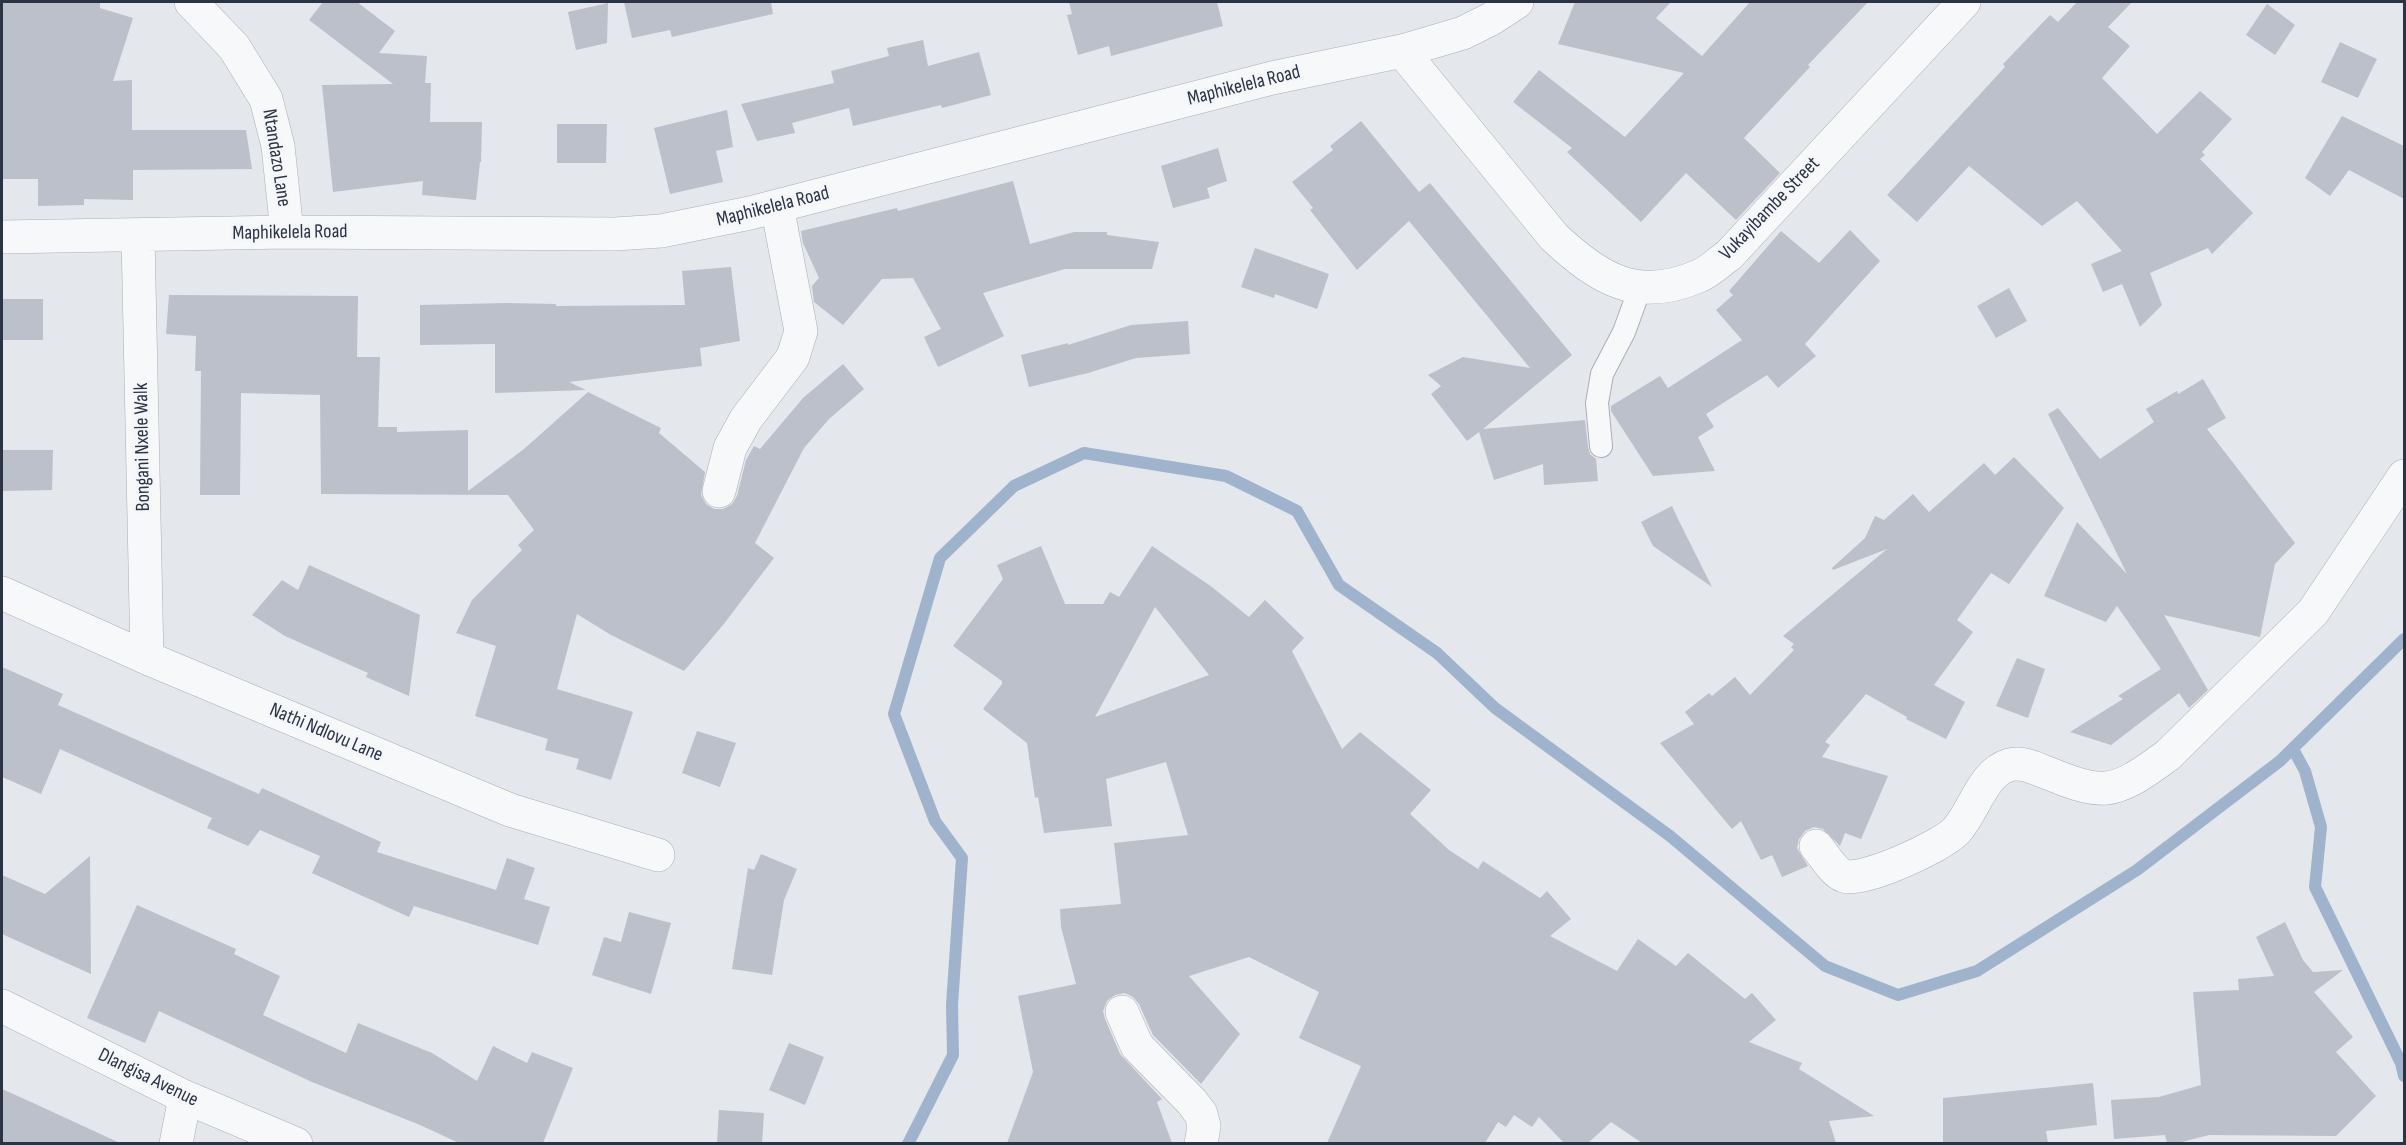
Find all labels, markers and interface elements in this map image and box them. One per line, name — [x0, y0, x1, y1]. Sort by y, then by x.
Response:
street label: Maphikelela Road — [1185, 60, 1303, 112]
street label: Ntandazo Lane — [256, 107, 296, 209]
street label: Vukayibambe Street — [1715, 152, 1825, 266]
street label: Maphikelela Road — [714, 181, 832, 233]
street label: Maphikelela Road — [232, 220, 348, 246]
street label: Bongani Nxele Walk — [130, 383, 156, 511]
street label: Nathi Ndlovu Lane — [266, 698, 386, 768]
street label: Dlangisa Avenue — [94, 1043, 202, 1113]

